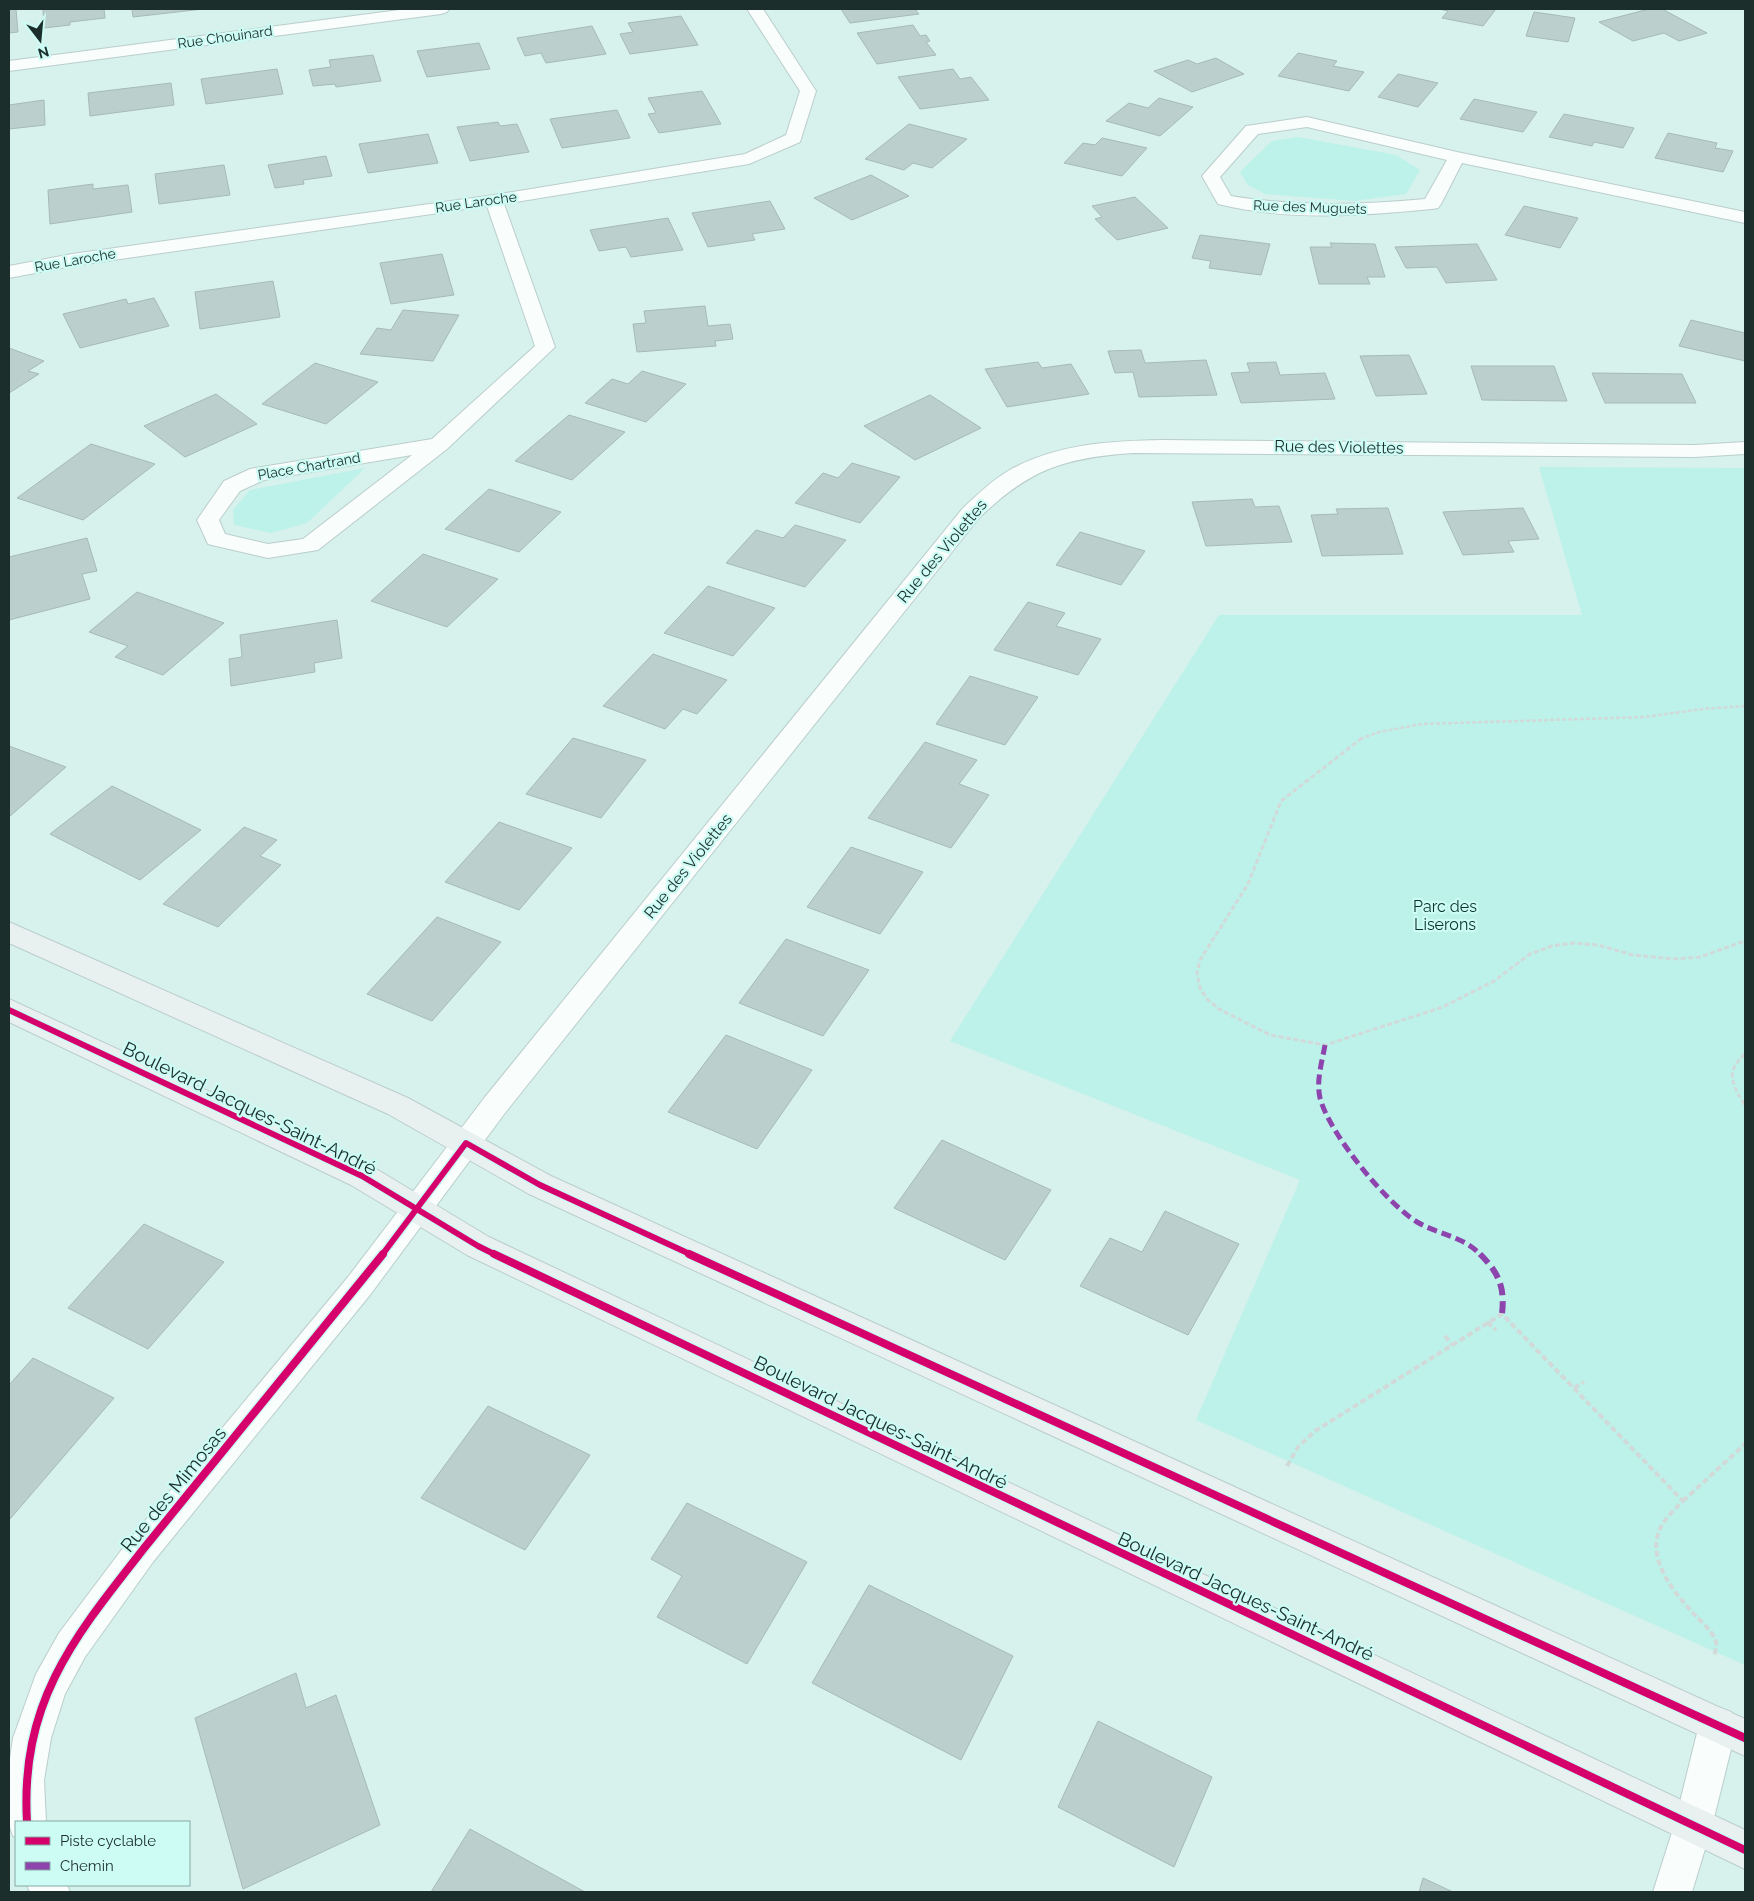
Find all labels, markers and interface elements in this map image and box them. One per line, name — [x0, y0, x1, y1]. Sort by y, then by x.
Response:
north arrow — [15, 15, 65, 65]
street label: Rue Chouinard — [176, 22, 274, 52]
text: N — [36, 43, 51, 62]
street label: Rue Laroche — [434, 188, 518, 216]
street label: Rue des Muguets — [1253, 197, 1367, 217]
street label: Rue Laroche — [33, 245, 117, 275]
street label: Rue des Violettes — [1274, 436, 1404, 458]
street label: Place Chartrand — [256, 449, 362, 483]
street label: Rue des Violettes — [893, 495, 991, 607]
street label: Rue des Violettes — [640, 810, 736, 922]
park label: Parc des Liserons — [1413, 897, 1477, 934]
street label: Boulevard Jacques-Saint-André — [120, 1037, 380, 1179]
street label: Boulevard Jacques-Saint-André — [751, 1351, 1011, 1493]
street label: Rue des Mimosas — [116, 1422, 230, 1556]
street label: Boulevard Jacques-Saint-André — [1115, 1527, 1377, 1665]
legend — [15, 1821, 190, 1886]
text: Piste cyclable — [60, 1832, 156, 1850]
text: Chemin — [60, 1857, 114, 1875]

